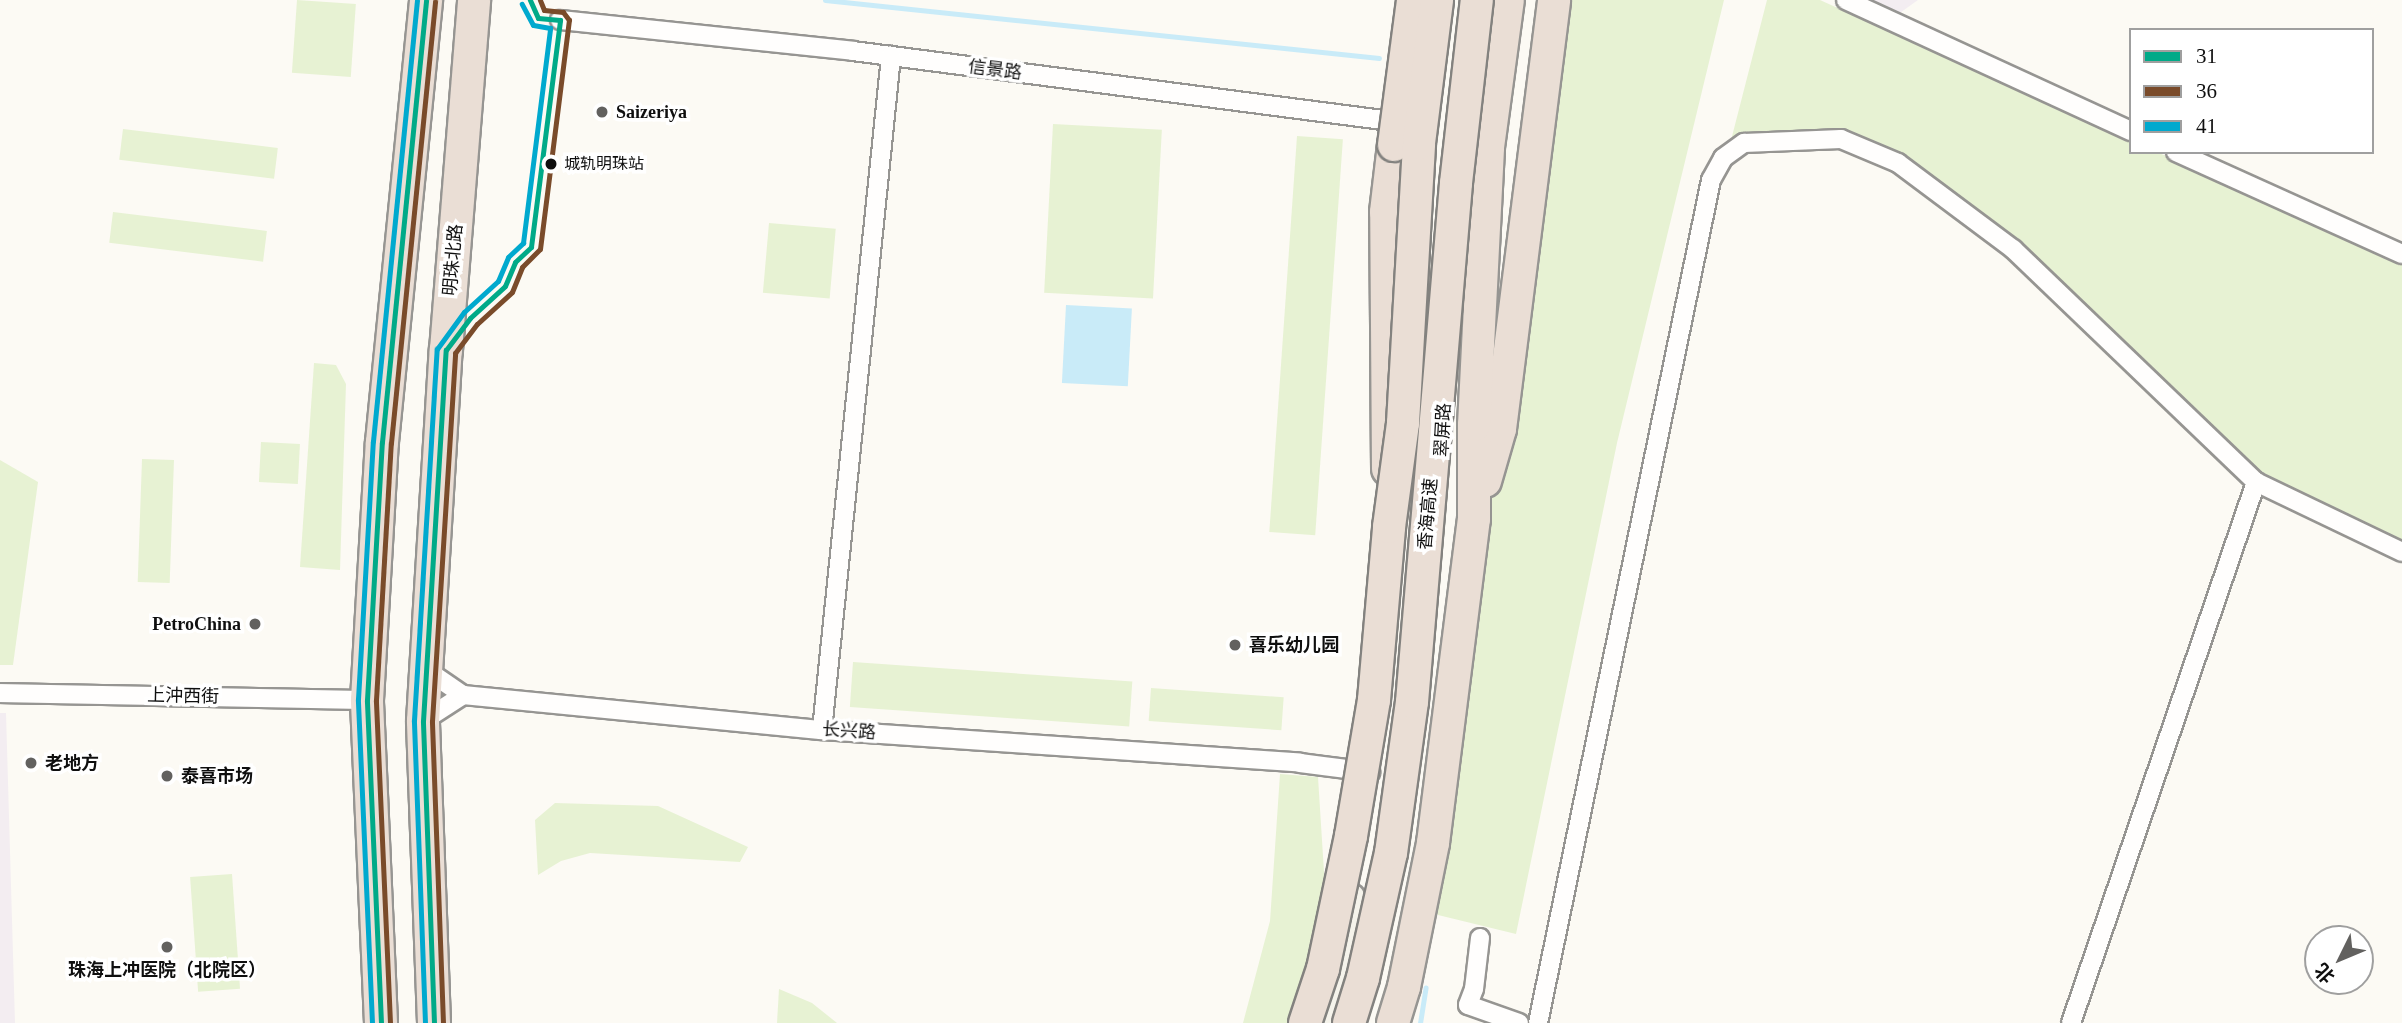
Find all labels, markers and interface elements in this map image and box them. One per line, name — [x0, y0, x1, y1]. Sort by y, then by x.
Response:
legend — [2129, 28, 2374, 154]
text: 31 — [2196, 44, 2217, 68]
street label: 信景路 — [967, 56, 1023, 84]
text: 36 — [2196, 79, 2217, 103]
place label: Saizeriya — [616, 101, 687, 123]
marker: Saizeriya — [594, 104, 610, 120]
text: 41 — [2196, 114, 2217, 138]
place label: 城轨明珠站 — [564, 154, 644, 174]
marker: 城轨明珠站 — [544, 157, 558, 171]
street label: 明珠北路 — [439, 223, 467, 297]
street label: 翠屏路 — [1431, 402, 1455, 458]
street label: 香海高速 — [1414, 477, 1442, 551]
place label: PetroChina — [152, 613, 241, 635]
marker: PetroChina — [247, 616, 263, 632]
place label: 喜乐幼儿园 — [1249, 634, 1339, 656]
marker: 喜乐幼儿园 — [1227, 637, 1243, 653]
street label: 上沖西街 — [147, 685, 219, 707]
street label: 长兴路 — [821, 718, 877, 744]
place label: 老地方 — [45, 752, 99, 774]
marker: 老地方 — [23, 755, 39, 771]
place label: 泰喜市场 — [181, 765, 253, 787]
marker: 泰喜市场 — [159, 768, 175, 784]
north arrow — [2304, 925, 2374, 995]
marker: 珠海上冲医院（北院区） — [157, 937, 177, 957]
place label: 珠海上冲医院（北院区） — [68, 959, 266, 981]
text: 北 — [2311, 959, 2339, 987]

